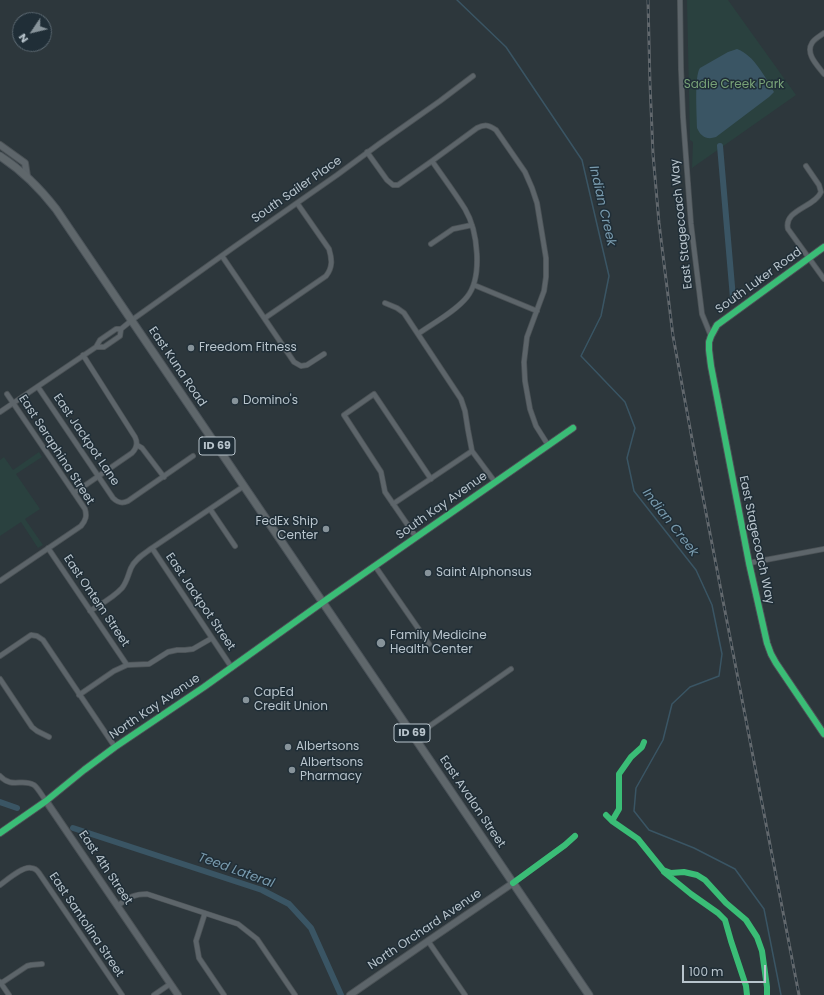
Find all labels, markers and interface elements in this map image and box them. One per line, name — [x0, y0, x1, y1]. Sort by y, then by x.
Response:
north arrow — [12, 12, 52, 52]
text: N — [14, 30, 32, 46]
park label: Sadie Creek Park — [684, 78, 784, 92]
street label: South Sailer Place — [249, 154, 345, 226]
street label: East Stagecoach Way — [668, 158, 696, 290]
water label: Indian Creek — [585, 164, 619, 248]
street label: South Luker Road — [713, 245, 805, 317]
street label: East Kuna Road — [145, 324, 209, 410]
place label: Freedom Fitness — [199, 341, 297, 355]
marker: Freedom Fitness — [186, 343, 196, 353]
street label: East Jackpot Lane — [50, 391, 122, 489]
street label: East Seraphina Street — [15, 392, 97, 508]
place label: Domino's — [243, 394, 298, 408]
marker: Domino's — [230, 396, 240, 406]
road number: ID 69 — [199, 437, 235, 455]
street label: South Kay Avenue — [394, 469, 490, 543]
street label: East Stagecoach Way — [735, 474, 777, 606]
water label: Indian Creek — [639, 486, 701, 560]
place label: FedEx Ship Center — [256, 515, 318, 543]
marker: FedEx Ship Center — [321, 524, 331, 534]
street label: East Jackpot Street — [162, 550, 238, 654]
street label: East Ontem Street — [60, 552, 132, 650]
place label: Saint Alphonsus — [436, 566, 532, 580]
marker: Saint Alphonsus — [423, 568, 433, 578]
place label: Family Medicine Health Center — [390, 629, 487, 657]
marker: Family Medicine Health Center — [375, 637, 387, 649]
street label: North Kay Avenue — [107, 671, 203, 743]
place label: CapEd Credit Union — [254, 686, 328, 714]
marker: CapEd Credit Union — [241, 695, 251, 705]
road number: ID 69 — [394, 724, 430, 742]
place label: Albertsons — [296, 740, 359, 754]
marker: Albertsons — [283, 742, 293, 752]
street label: East Avalon Street — [436, 753, 508, 851]
place label: Albertsons Pharmacy — [300, 756, 363, 784]
marker: Albertsons Pharmacy — [287, 765, 297, 775]
street label: East 4th Street — [75, 828, 135, 908]
water label: Teed Lateral — [196, 850, 276, 892]
street label: East Santolina Street — [46, 870, 126, 980]
street label: North Orchard Avenue — [366, 887, 484, 973]
scale bar — [684, 957, 768, 983]
text: 100 m — [689, 963, 723, 980]

